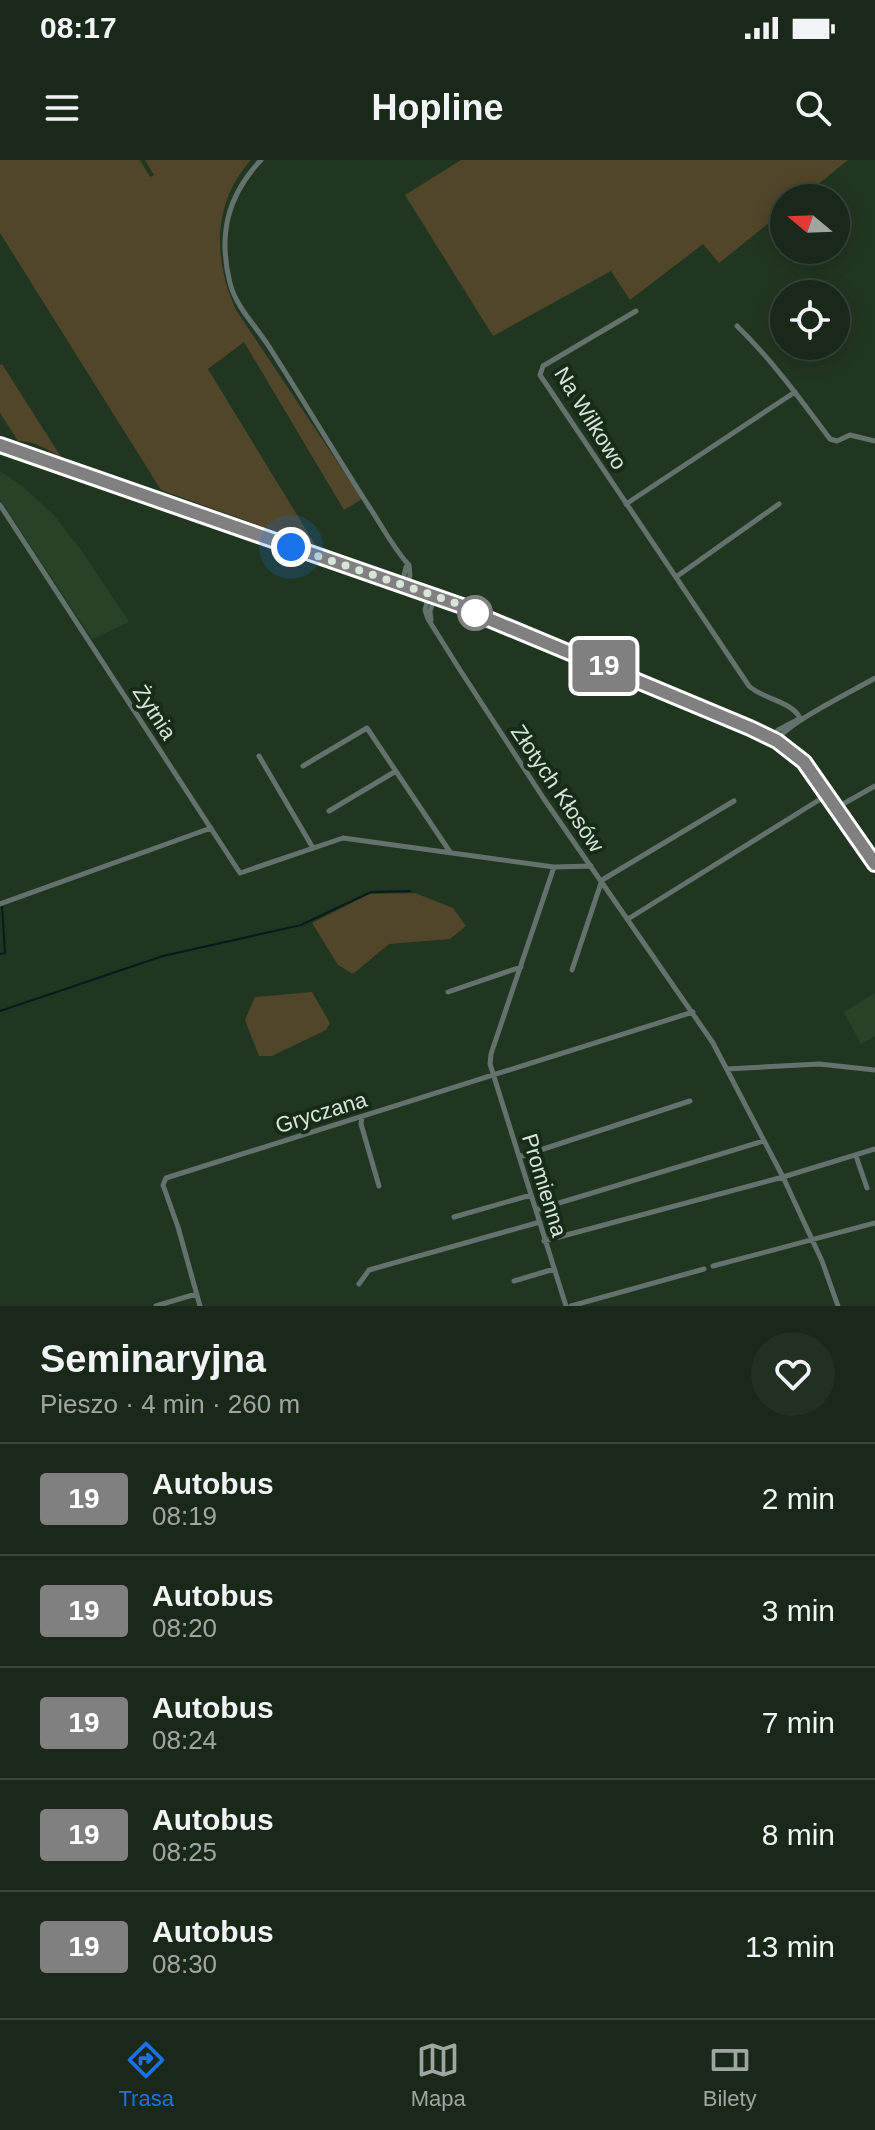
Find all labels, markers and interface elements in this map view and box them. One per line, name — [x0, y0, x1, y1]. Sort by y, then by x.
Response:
text: 08:17 — [40, 11, 117, 44]
icon: menu — [40, 86, 84, 130]
icon: search — [791, 86, 835, 130]
text: Hopline — [372, 87, 504, 128]
north arrow — [770, 184, 850, 264]
map controls — [770, 184, 850, 360]
button: locate — [770, 280, 850, 360]
street label: Na Wilkowo — [549, 362, 632, 474]
your location — [271, 527, 311, 567]
unlabelled marker — [458, 596, 492, 630]
line badge: 19 — [568, 640, 640, 692]
text: 19 — [588, 650, 620, 681]
street label: Żytnia — [128, 680, 182, 745]
street label: Złotych Kłosów — [506, 720, 609, 857]
street label: Gryczana — [272, 1087, 371, 1138]
street label: Promienna — [517, 1131, 572, 1240]
button: heart — [751, 1332, 835, 1416]
text: Seminaryjna — [40, 1338, 266, 1380]
text: Pieszo · 4 min · 260 m — [40, 1389, 300, 1419]
text: Autobus — [152, 1467, 274, 1500]
text: 2 min — [762, 1482, 835, 1515]
text: 19 — [68, 1483, 100, 1514]
text: 08:19 — [152, 1501, 217, 1531]
text: Autobus — [152, 1579, 274, 1612]
text: 3 min — [762, 1594, 835, 1627]
text: 19 — [68, 1595, 100, 1626]
text: 08:20 — [152, 1613, 217, 1643]
text: Autobus — [152, 1691, 274, 1724]
text: 7 min — [762, 1706, 835, 1739]
text: 19 — [68, 1707, 100, 1738]
text: 08:24 — [152, 1725, 217, 1755]
text: Autobus — [152, 1803, 274, 1836]
text: 8 min — [762, 1818, 835, 1851]
text: 19 — [68, 1819, 100, 1850]
text: 08:25 — [152, 1837, 217, 1867]
text: Autobus — [152, 1915, 274, 1948]
text: 13 min — [745, 1930, 835, 1963]
text: 19 — [68, 1931, 100, 1962]
text: 08:30 — [152, 1949, 217, 1979]
tab: Trasa — [118, 2038, 174, 2112]
tab: Mapa — [411, 2038, 466, 2112]
tab: Bilety — [703, 2038, 757, 2112]

